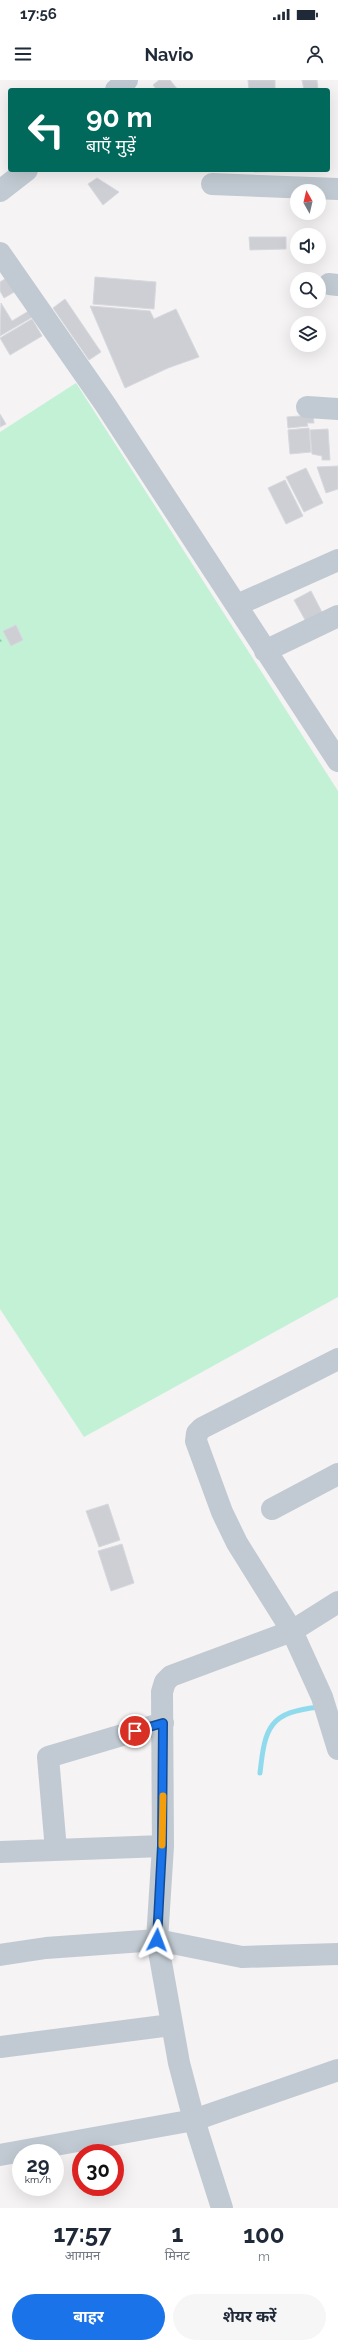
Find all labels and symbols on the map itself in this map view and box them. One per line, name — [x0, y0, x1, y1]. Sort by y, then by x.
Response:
north arrow — [290, 184, 326, 220]
pin — [118, 1714, 152, 1748]
position arrow — [136, 1919, 178, 1961]
speed limit sign: 30 — [72, 2144, 124, 2196]

